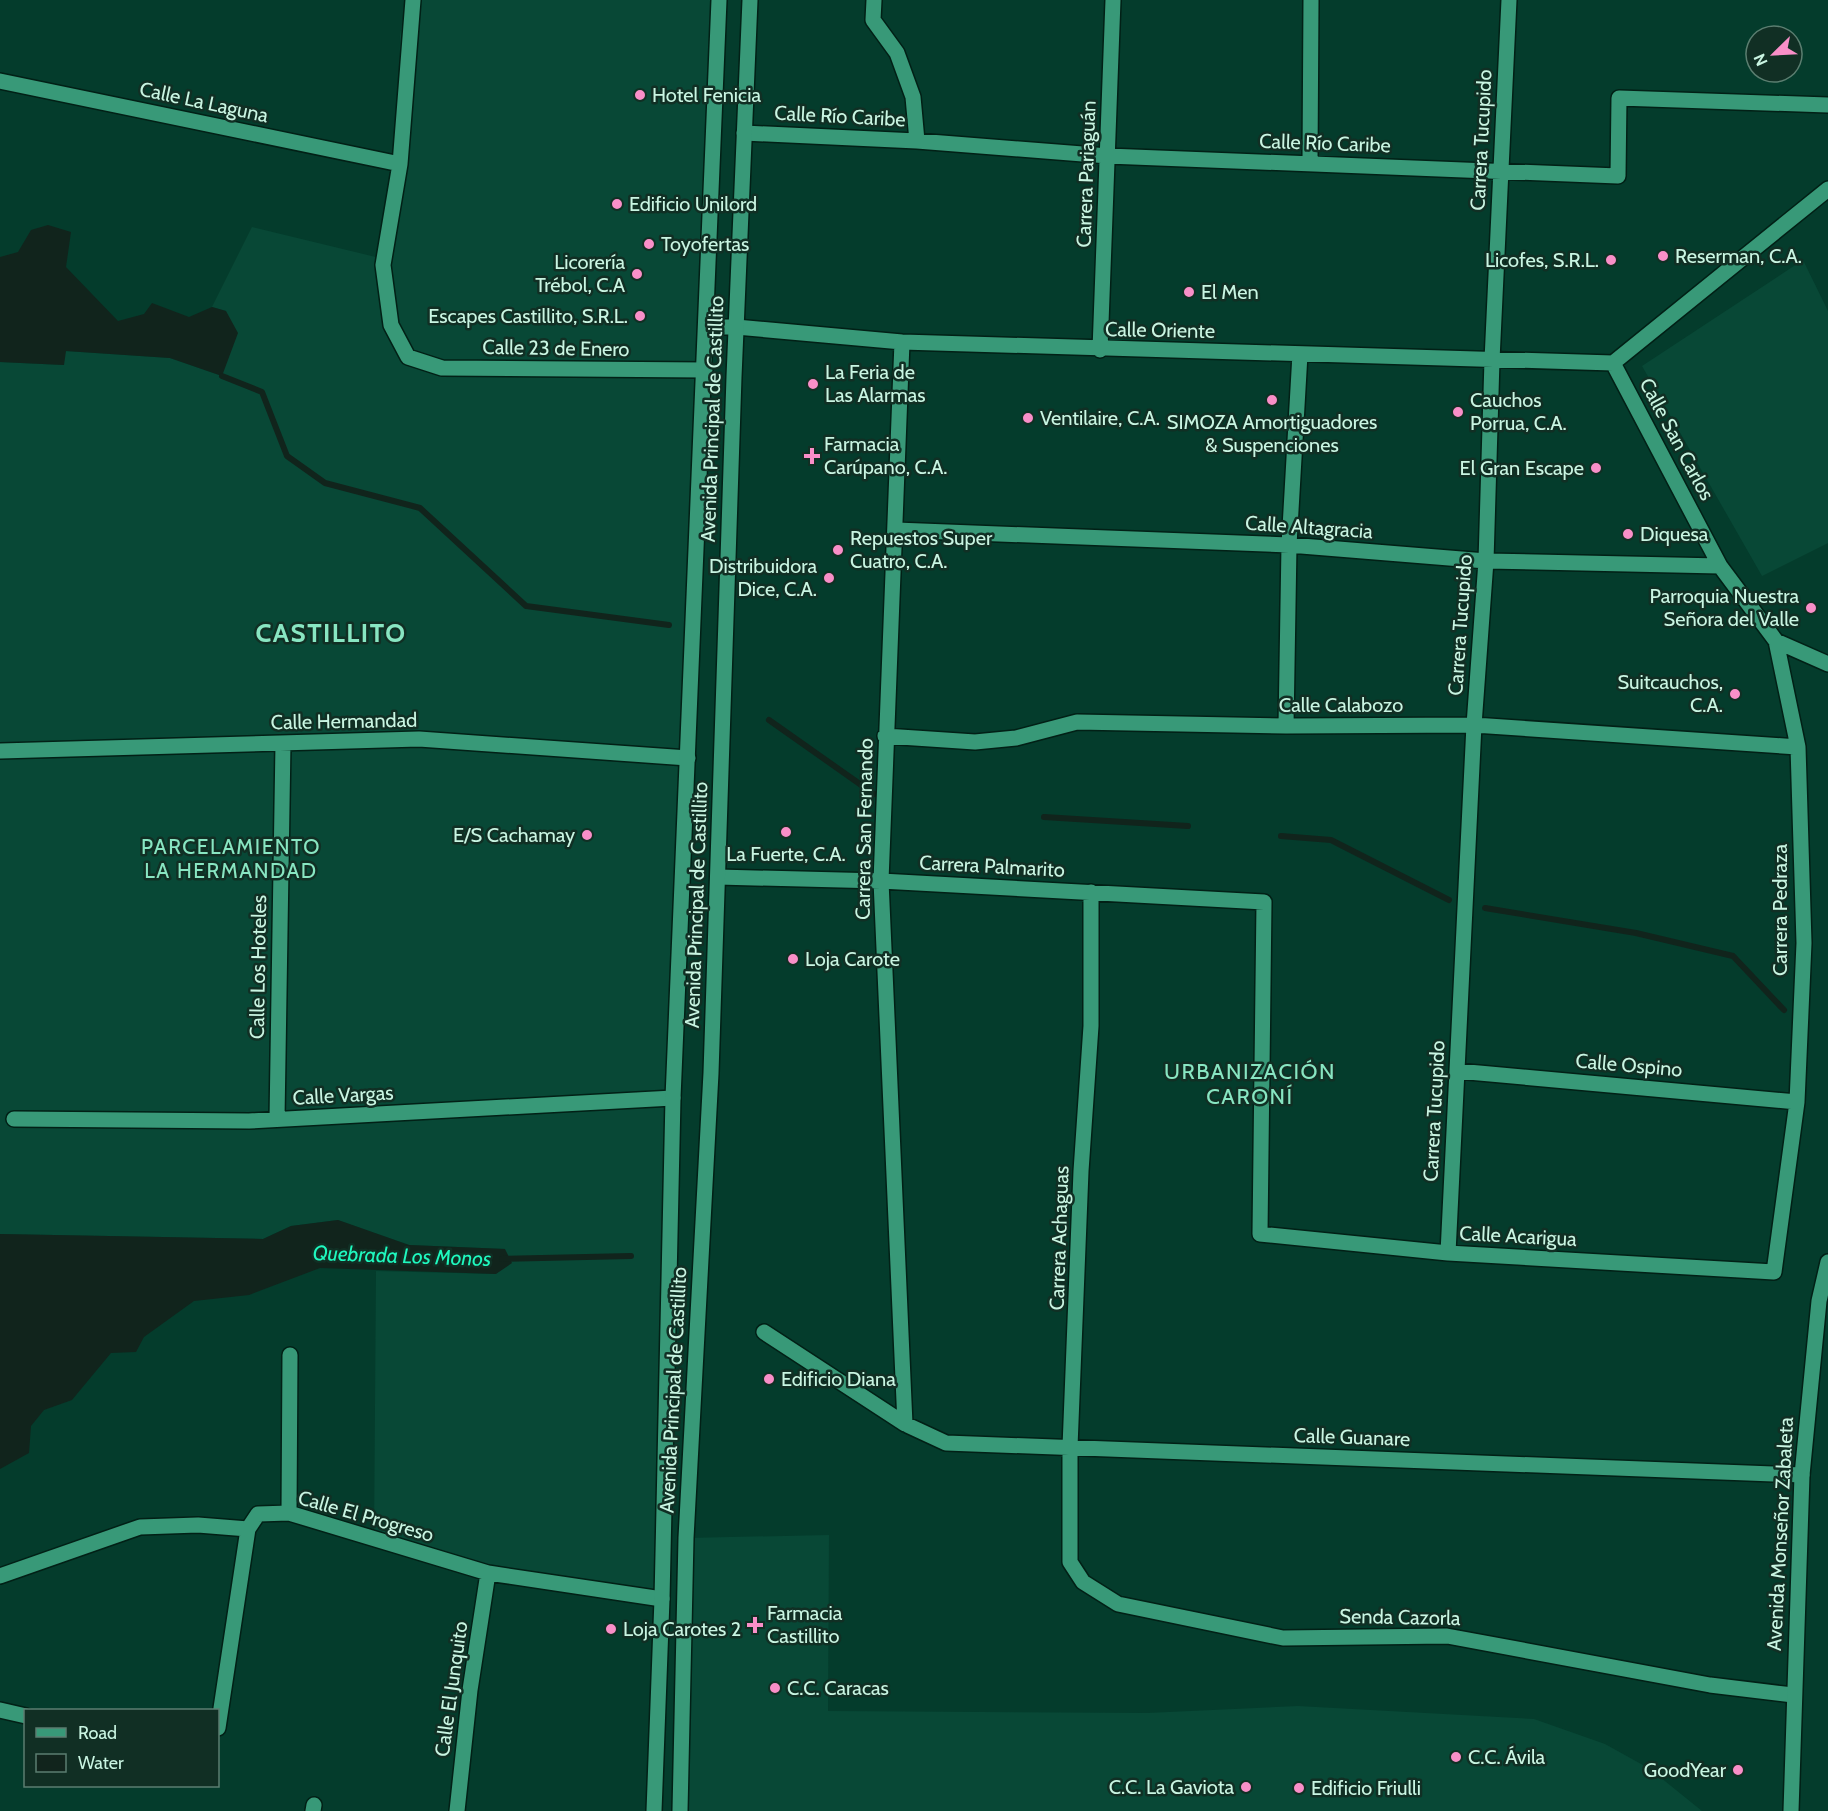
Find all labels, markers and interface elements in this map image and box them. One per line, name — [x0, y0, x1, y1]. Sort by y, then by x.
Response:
north arrow — [1744, 24, 1804, 84]
text: N — [1750, 51, 1772, 69]
street label: Carrera Tucupido — [1465, 69, 1497, 211]
street label: Calle La Laguna — [137, 77, 271, 127]
place label: Hotel Fenicia — [652, 83, 761, 107]
marker: Hotel Fenicia — [633, 88, 647, 102]
street label: Carrera Pariaguán — [1071, 100, 1101, 248]
street label: Calle Río Caribe — [774, 101, 906, 131]
street label: Calle Río Caribe — [1259, 129, 1391, 157]
place label: Edificio Unilord — [629, 192, 757, 216]
marker: Edificio Unilord — [610, 197, 624, 211]
place label: Toyofertas — [661, 232, 749, 256]
marker: Toyofertas — [642, 237, 656, 251]
place label: Reserman, C.A. — [1675, 244, 1802, 268]
place label: Licofes, S.R.L. — [1485, 248, 1599, 272]
marker: Reserman, C.A. — [1656, 249, 1670, 263]
place label: Licorería Trébol, C.A — [535, 250, 626, 297]
marker: Licofes, S.R.L. — [1604, 253, 1618, 267]
marker: Licorería Trébol, C.A — [630, 267, 644, 281]
place label: El Men — [1201, 280, 1259, 304]
marker: El Men — [1182, 285, 1196, 299]
street label: Avenida Principal de Castillito — [696, 295, 728, 543]
place label: Escapes Castillito, S.R.L. — [428, 304, 628, 328]
marker: Escapes Castillito, S.R.L. — [633, 309, 647, 323]
street label: Calle Oriente — [1105, 317, 1215, 343]
street label: Calle 23 de Enero — [482, 335, 630, 361]
place label: La Feria de Las Alarmas — [825, 360, 926, 407]
street label: Calle San Carlos — [1635, 374, 1719, 504]
marker: La Feria de Las Alarmas — [806, 377, 820, 391]
place label: Cauchos Porrua, C.A. — [1470, 388, 1567, 435]
marker: SIMOZA Amortiguadores & Suspenciones — [1265, 393, 1279, 407]
marker: Cauchos Porrua, C.A. — [1451, 405, 1465, 419]
place label: Ventilaire, C.A. — [1040, 406, 1160, 430]
place label: SIMOZA Amortiguadores & Suspenciones — [1167, 410, 1377, 457]
marker: Ventilaire, C.A. — [1021, 411, 1035, 425]
place label: Farmacia Carúpano, C.A. — [824, 432, 947, 479]
marker: Farmacia Carúpano, C.A. — [805, 449, 819, 463]
place label: El Gran Escape — [1460, 456, 1584, 480]
marker: El Gran Escape — [1589, 461, 1603, 475]
street label: Calle Altagracia — [1244, 511, 1374, 543]
place label: Diquesa — [1640, 522, 1709, 546]
place label: Repuestos Super Cuatro, C.A. — [850, 526, 993, 573]
marker: Diquesa — [1621, 527, 1635, 541]
marker: Repuestos Super Cuatro, C.A. — [831, 543, 845, 557]
place label: Distribuidora Dice, C.A. — [709, 554, 817, 601]
street label: Carrera Tucupido — [1443, 554, 1477, 696]
marker: Distribuidora Dice, C.A. — [822, 571, 836, 585]
place label: Parroquia Nuestra Señora del Valle — [1650, 584, 1799, 631]
marker: Parroquia Nuestra Señora del Valle — [1804, 601, 1818, 615]
district label: CASTILLITO — [255, 617, 407, 649]
place label: Suitcauchos, C.A. — [1617, 670, 1723, 717]
marker: Suitcauchos, C.A. — [1728, 687, 1742, 701]
street label: Calle Calabozo — [1279, 693, 1403, 717]
street label: Calle Hermandad — [271, 708, 417, 734]
street label: Carrera San Fernando — [850, 738, 878, 920]
street label: Avenida Principal de Castillito — [680, 781, 712, 1029]
place label: E/S Cachamay — [453, 823, 575, 847]
marker: La Fuerte, C.A. — [779, 825, 793, 839]
marker: E/S Cachamay — [580, 828, 594, 842]
district label: PARCELAMIENTO LA HERMANDAD — [141, 834, 321, 883]
place label: La Fuerte, C.A. — [726, 842, 846, 866]
street label: Carrera Pedraza — [1768, 844, 1792, 976]
street label: Carrera Palmarito — [919, 850, 1065, 882]
street label: Calle Los Hoteles — [245, 895, 271, 1039]
place label: Loja Carote — [805, 947, 900, 971]
marker: Loja Carote — [786, 952, 800, 966]
street label: Carrera Tucupido — [1418, 1040, 1450, 1182]
street label: Calle Ospino — [1575, 1048, 1683, 1082]
district label: URBANIZACIÓN CARONÍ — [1164, 1058, 1336, 1110]
street label: Calle Vargas — [292, 1080, 394, 1110]
street label: Carrera Achaguas — [1044, 1165, 1074, 1311]
street label: Calle Acarigua — [1459, 1221, 1578, 1251]
water label: Quebrada Los Monos — [312, 1240, 492, 1271]
street label: Avenida Principal de Castillito — [655, 1266, 691, 1514]
place label: Edificio Diana — [781, 1367, 896, 1391]
marker: Edificio Diana — [762, 1372, 776, 1386]
street label: Avenida Monseñor Zabaleta — [1762, 1416, 1798, 1652]
street label: Calle Guanare — [1293, 1423, 1411, 1451]
street label: Calle El Progreso — [295, 1485, 437, 1547]
place label: Farmacia Castillito — [767, 1601, 843, 1648]
street label: Senda Cazorla — [1339, 1604, 1461, 1630]
place label: Loja Carotes 2 — [623, 1617, 741, 1641]
marker: Farmacia Castillito — [748, 1618, 762, 1632]
street label: Calle El Junquito — [430, 1620, 472, 1758]
marker: Loja Carotes 2 — [604, 1622, 618, 1636]
place label: C.C. Caracas — [787, 1676, 889, 1700]
marker: C.C. Caracas — [768, 1681, 782, 1695]
legend — [24, 1709, 219, 1787]
text: Road — [78, 1722, 117, 1744]
place label: C.C. Ávila — [1468, 1745, 1546, 1769]
marker: C.C. Ávila — [1449, 1750, 1463, 1764]
text: Water — [78, 1752, 124, 1774]
place label: GoodYear — [1644, 1758, 1727, 1782]
marker: GoodYear — [1731, 1763, 1745, 1777]
place label: C.C. La Gaviota — [1109, 1775, 1234, 1799]
place label: Edificio Friulli — [1311, 1776, 1421, 1800]
marker: C.C. La Gaviota — [1239, 1780, 1253, 1794]
marker: Edificio Friulli — [1292, 1781, 1306, 1795]

